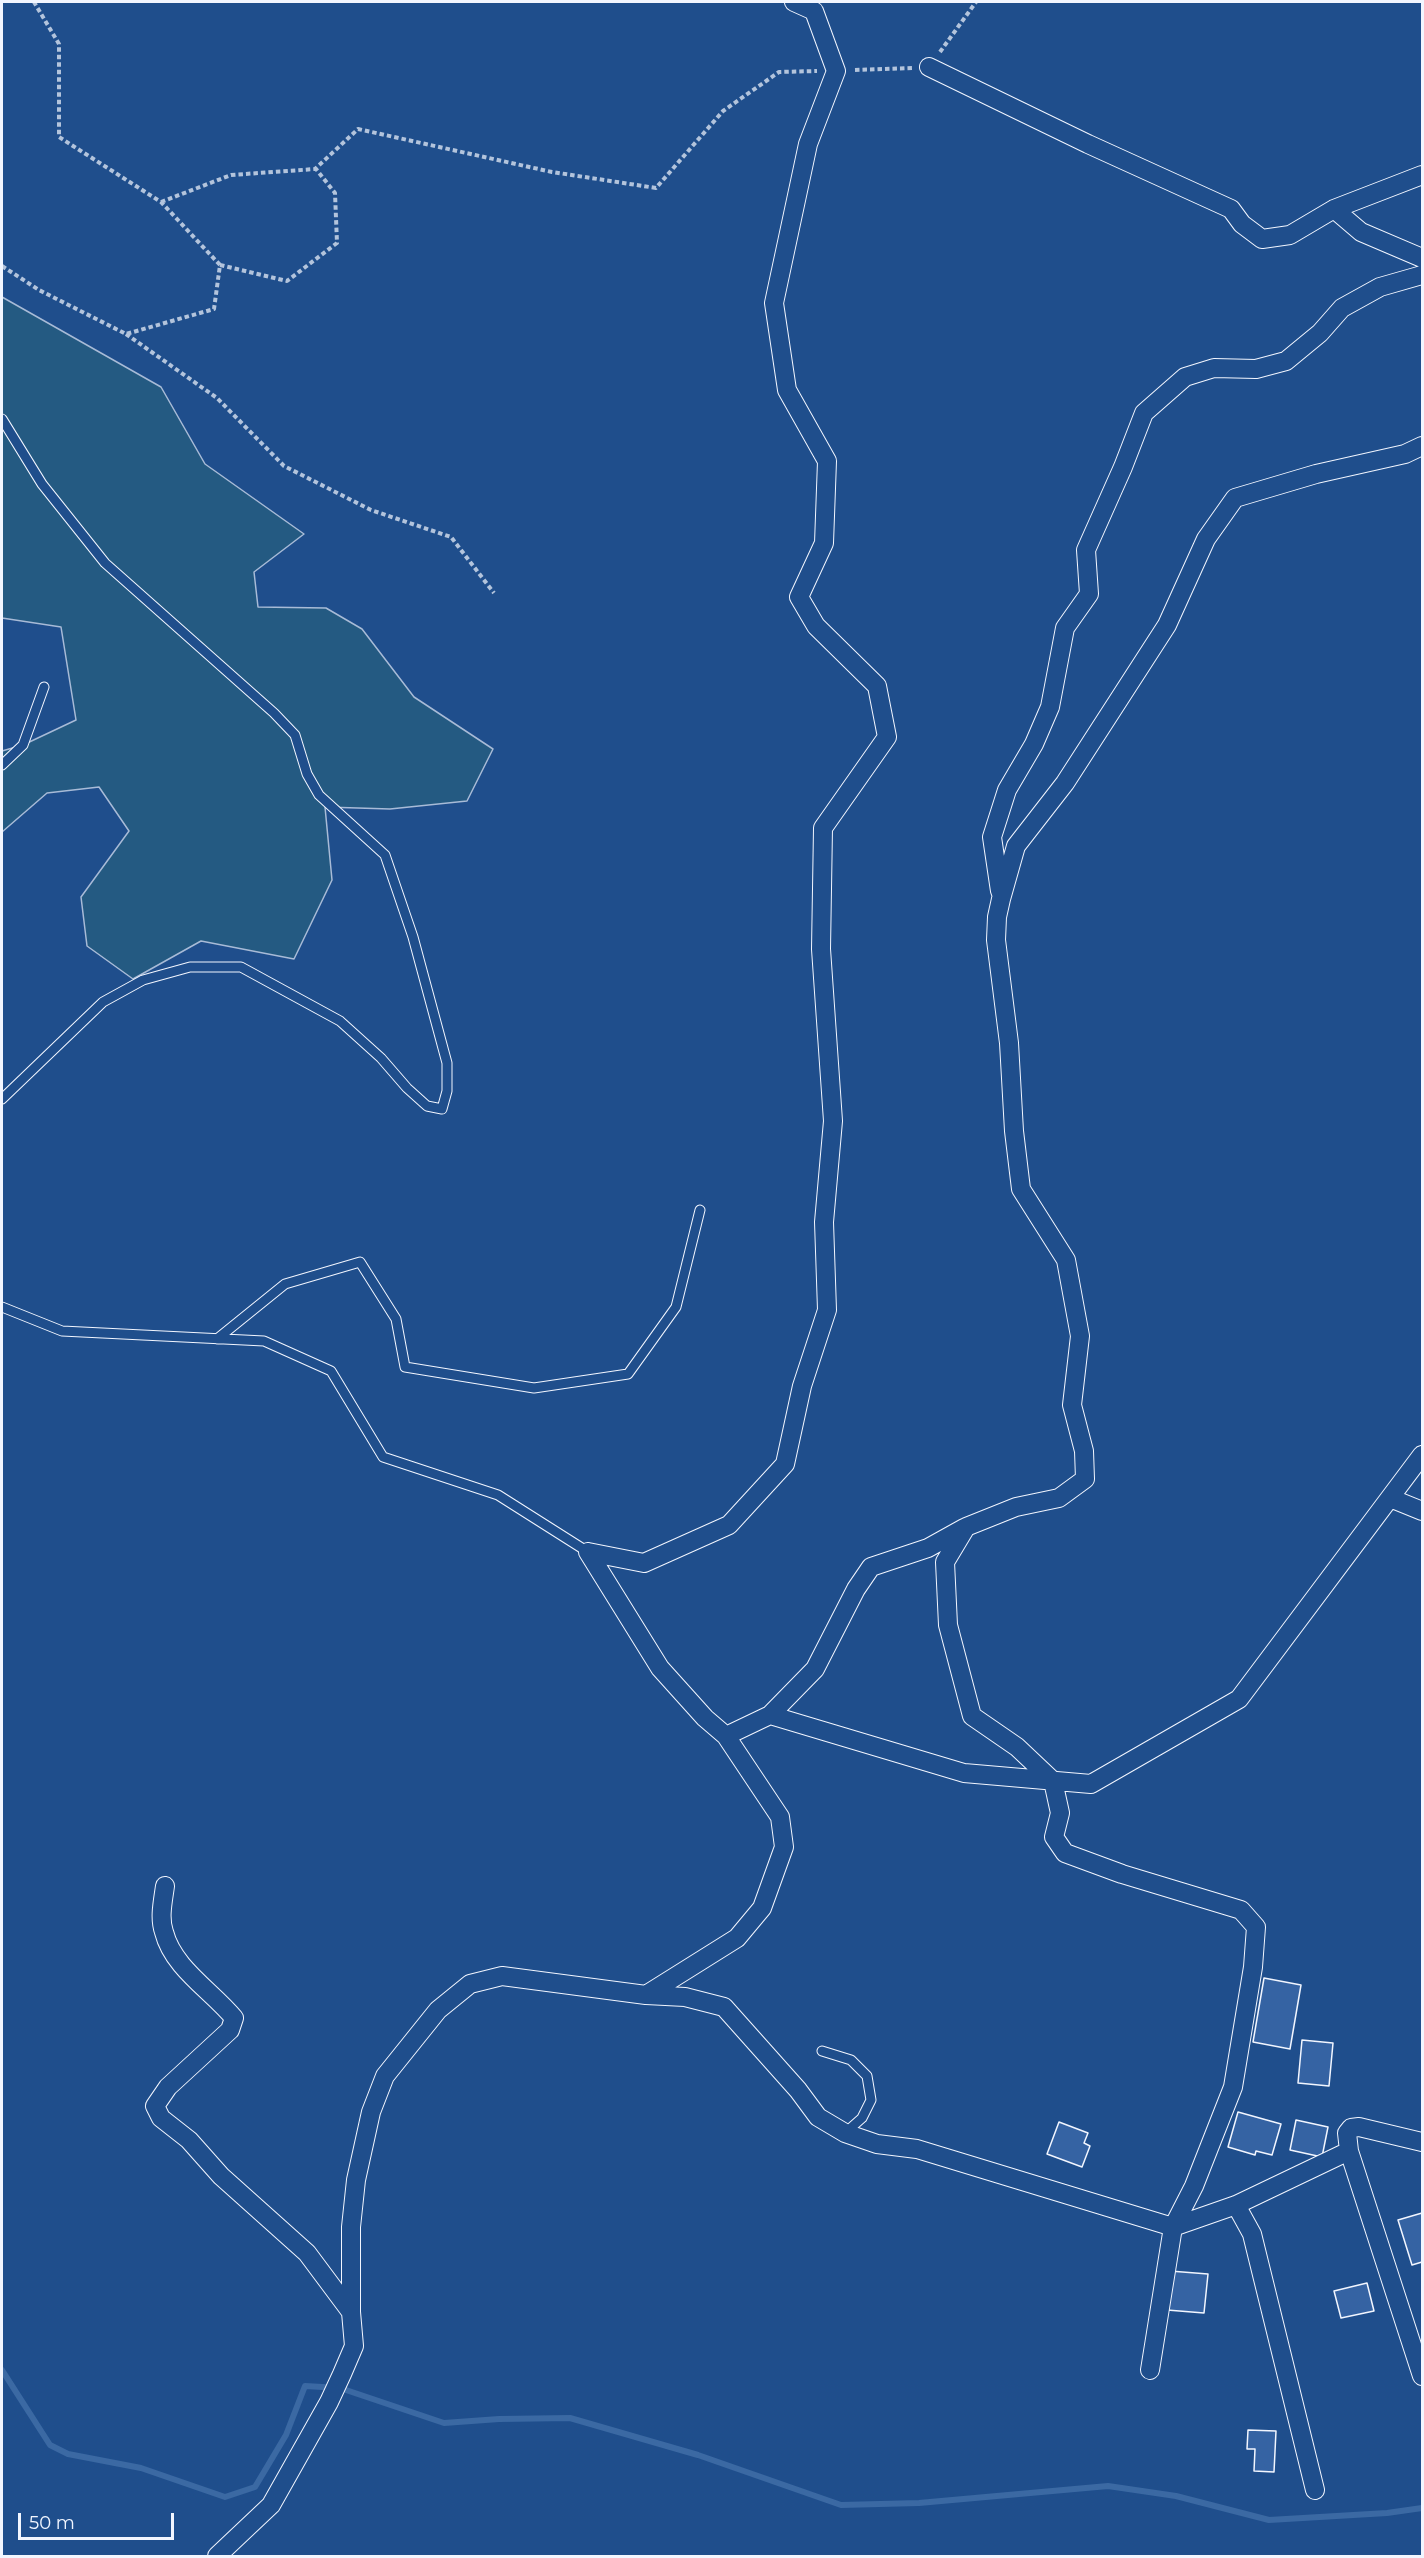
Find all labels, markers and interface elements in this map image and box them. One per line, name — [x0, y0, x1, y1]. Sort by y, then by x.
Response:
scale bar — [21, 2501, 177, 2539]
text: 50 m — [29, 2512, 75, 2534]

